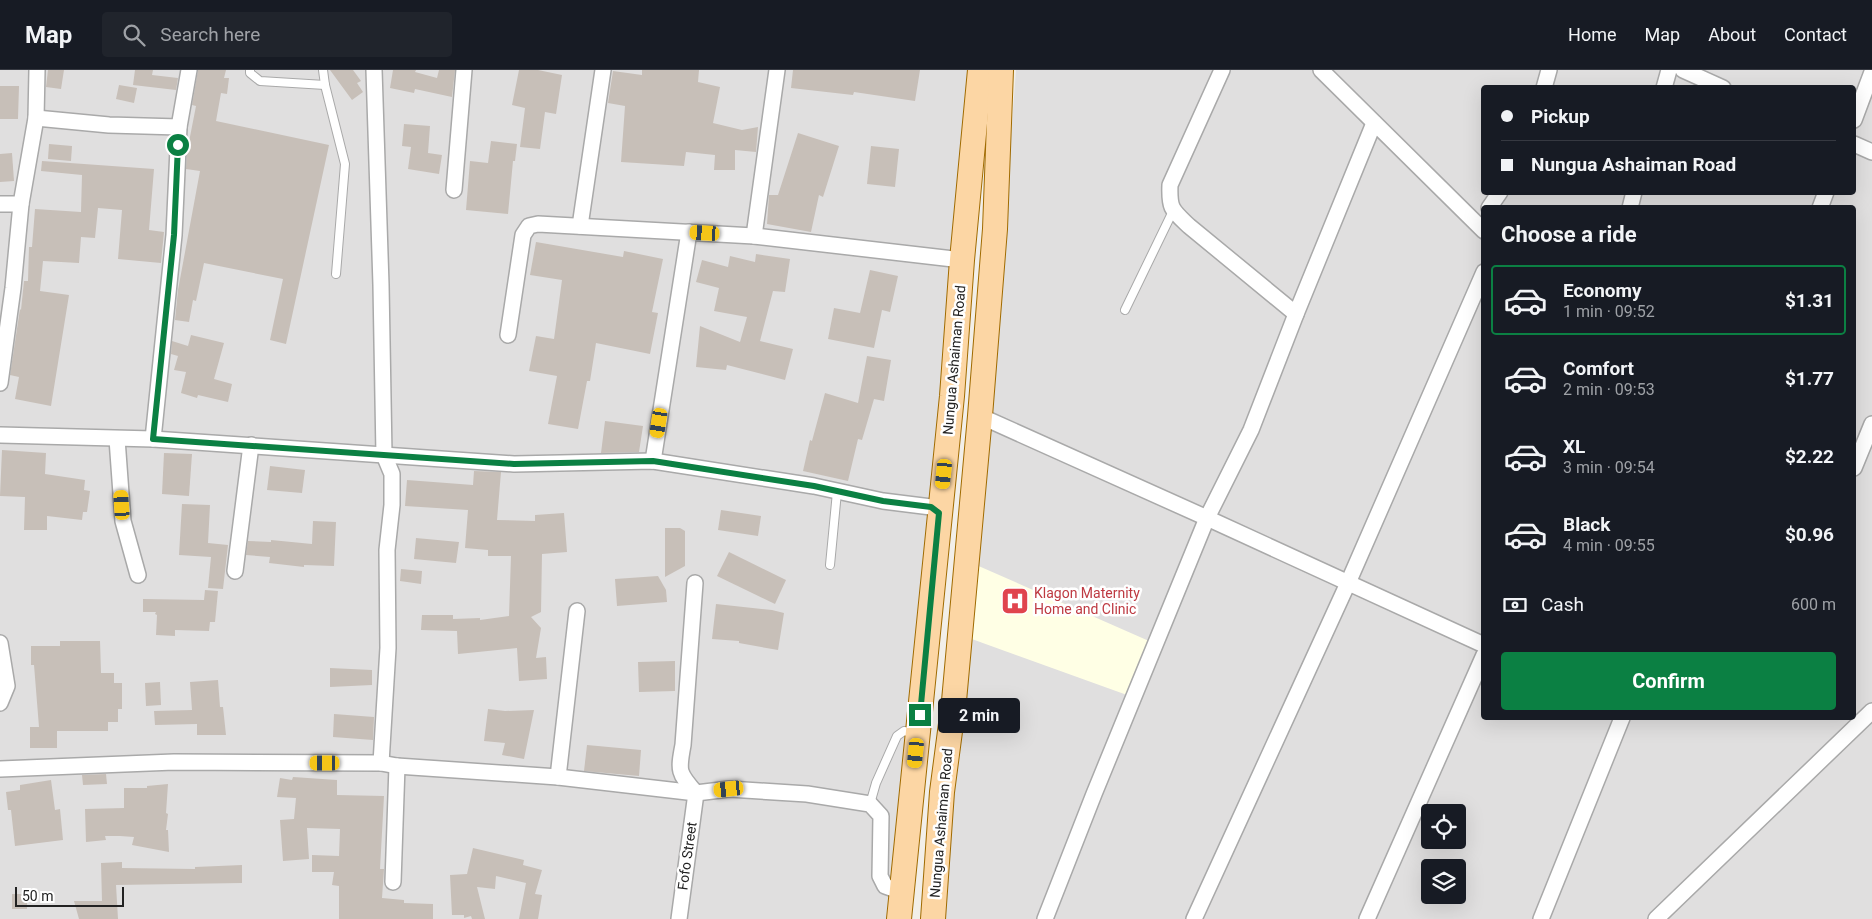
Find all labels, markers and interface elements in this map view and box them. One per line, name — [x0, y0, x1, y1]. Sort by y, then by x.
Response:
search box — [102, 12, 452, 57]
text: Map — [25, 21, 72, 49]
icon: search — [120, 21, 148, 49]
text: Search here — [160, 23, 260, 46]
text: Home — [1568, 24, 1617, 45]
text: Map — [1645, 24, 1680, 45]
text: About — [1708, 24, 1756, 45]
text: Contact — [1784, 24, 1847, 45]
text: Pickup — [1531, 105, 1590, 128]
route start — [167, 134, 189, 156]
text: Nungua Ashaiman Road — [1531, 153, 1736, 176]
text: Choose a ride — [1501, 222, 1637, 247]
car — [689, 225, 720, 241]
icon: car — [1503, 278, 1548, 323]
text: Economy — [1563, 279, 1642, 302]
street label: Nungua Ashaiman Road — [939, 284, 969, 436]
text: $1.31 — [1785, 289, 1834, 312]
text: 1 min · 09:52 — [1563, 302, 1655, 321]
icon: car — [1503, 356, 1548, 401]
text: Comfort — [1563, 357, 1634, 380]
text: $1.77 — [1785, 367, 1834, 390]
text: 2 min · 09:53 — [1563, 380, 1655, 399]
car — [649, 407, 668, 439]
icon: car — [1503, 434, 1548, 479]
text: XL — [1563, 435, 1585, 458]
text: $2.22 — [1785, 445, 1834, 468]
car — [934, 458, 953, 490]
text: 3 min · 09:54 — [1563, 458, 1655, 477]
car — [113, 490, 130, 520]
icon: car — [1503, 512, 1548, 557]
text: Black — [1563, 513, 1610, 536]
text: $0.96 — [1785, 523, 1834, 546]
text: 4 min · 09:55 — [1563, 536, 1655, 555]
place label: Klagon Maternity Home and Clinic — [1034, 585, 1140, 617]
hospital icon: Klagon Maternity Home and Clinic — [1000, 586, 1030, 616]
icon: cash — [1501, 591, 1529, 619]
text: Cash — [1541, 593, 1584, 616]
text: 600 m — [1791, 595, 1836, 614]
button: Confirm — [1501, 652, 1836, 710]
callout: 2 min — [938, 698, 1020, 732]
route end — [909, 704, 931, 726]
text: 2 min — [959, 706, 999, 725]
car — [906, 737, 925, 769]
street label: Nungua Ashaiman Road — [926, 747, 956, 899]
car — [310, 756, 340, 771]
car — [713, 780, 744, 798]
map controls — [1421, 804, 1466, 904]
button: locate — [1421, 804, 1466, 849]
street label: Fofo Street — [674, 820, 700, 891]
button: layers — [1421, 859, 1466, 904]
scale bar — [15, 884, 124, 907]
text: 50 m — [22, 888, 54, 904]

